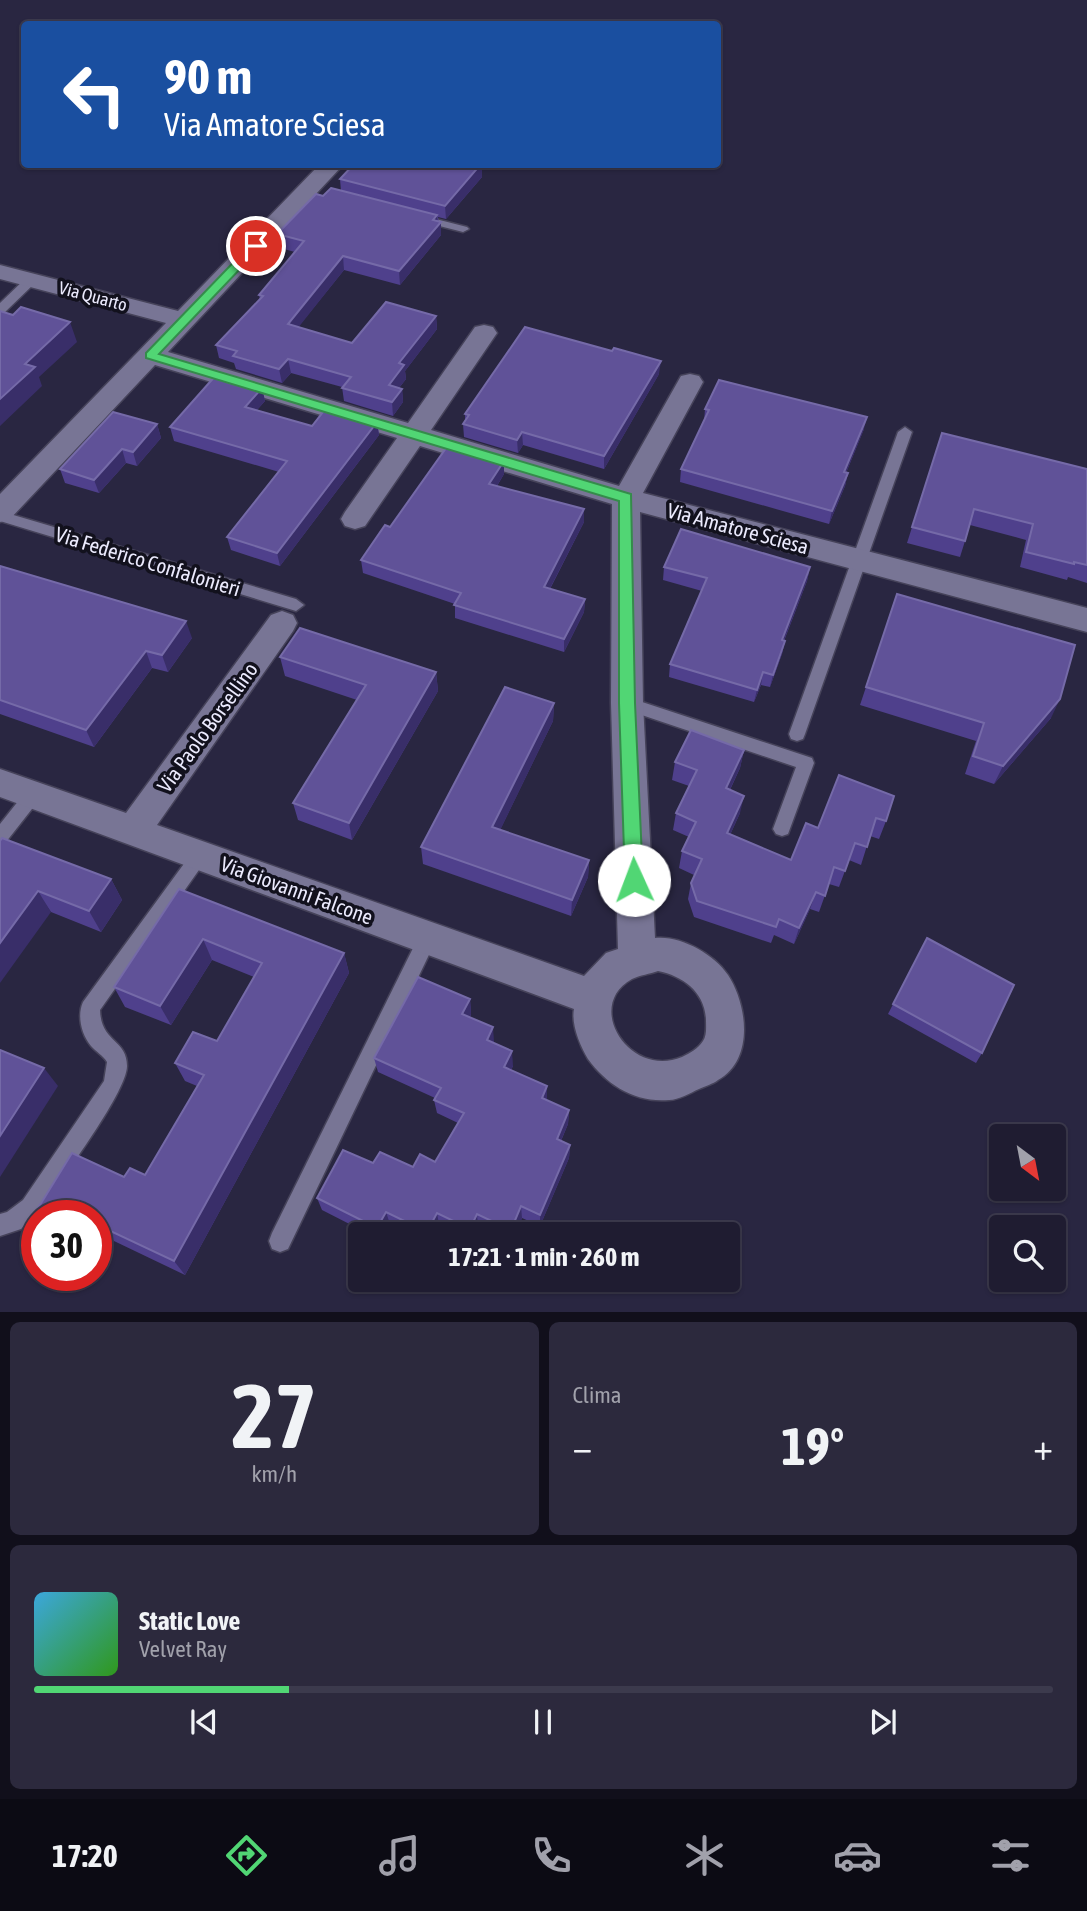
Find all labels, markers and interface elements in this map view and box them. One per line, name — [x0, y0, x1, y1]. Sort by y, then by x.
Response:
text: 90 m — [164, 48, 252, 104]
icon: left — [49, 49, 140, 140]
text: Via Amatore Sciesa — [164, 106, 386, 143]
pin — [226, 216, 286, 276]
icon: arrive — [237, 227, 275, 265]
street label: Via Quarto — [56, 277, 130, 315]
street label: Via Amatore Sciesa — [665, 498, 811, 558]
street label: Via Federico Confalonieri — [53, 521, 243, 601]
street label: Via Paolo Borsellino — [152, 658, 262, 796]
position arrow — [597, 843, 671, 917]
street label: Via Giovanni Falcone — [218, 851, 376, 929]
north arrow — [989, 1124, 1066, 1200]
map controls — [989, 1124, 1066, 1292]
speed limit sign: 30 — [21, 1200, 112, 1291]
button: search — [989, 1215, 1066, 1292]
text: 17:21 · 1 min · 260 m — [449, 1242, 639, 1272]
text: 27 — [231, 1363, 317, 1467]
text: Clima — [573, 1382, 622, 1408]
text: 19° — [781, 1416, 844, 1476]
text: − — [573, 1425, 592, 1468]
text: + — [1033, 1425, 1053, 1468]
text: km/h — [251, 1461, 297, 1487]
text: Static Love — [139, 1606, 240, 1636]
text: Velvet Ray — [139, 1636, 227, 1662]
icon: previous — [185, 1703, 223, 1741]
icon: pause — [524, 1703, 562, 1741]
icon: next — [864, 1703, 902, 1741]
icon: directions — [222, 1831, 271, 1880]
icon: music — [375, 1831, 424, 1880]
icon: phone — [527, 1831, 576, 1880]
icon: climate — [680, 1831, 729, 1880]
icon: car — [833, 1831, 882, 1880]
icon: filters — [986, 1831, 1035, 1880]
text: 17:20 — [52, 1837, 118, 1874]

